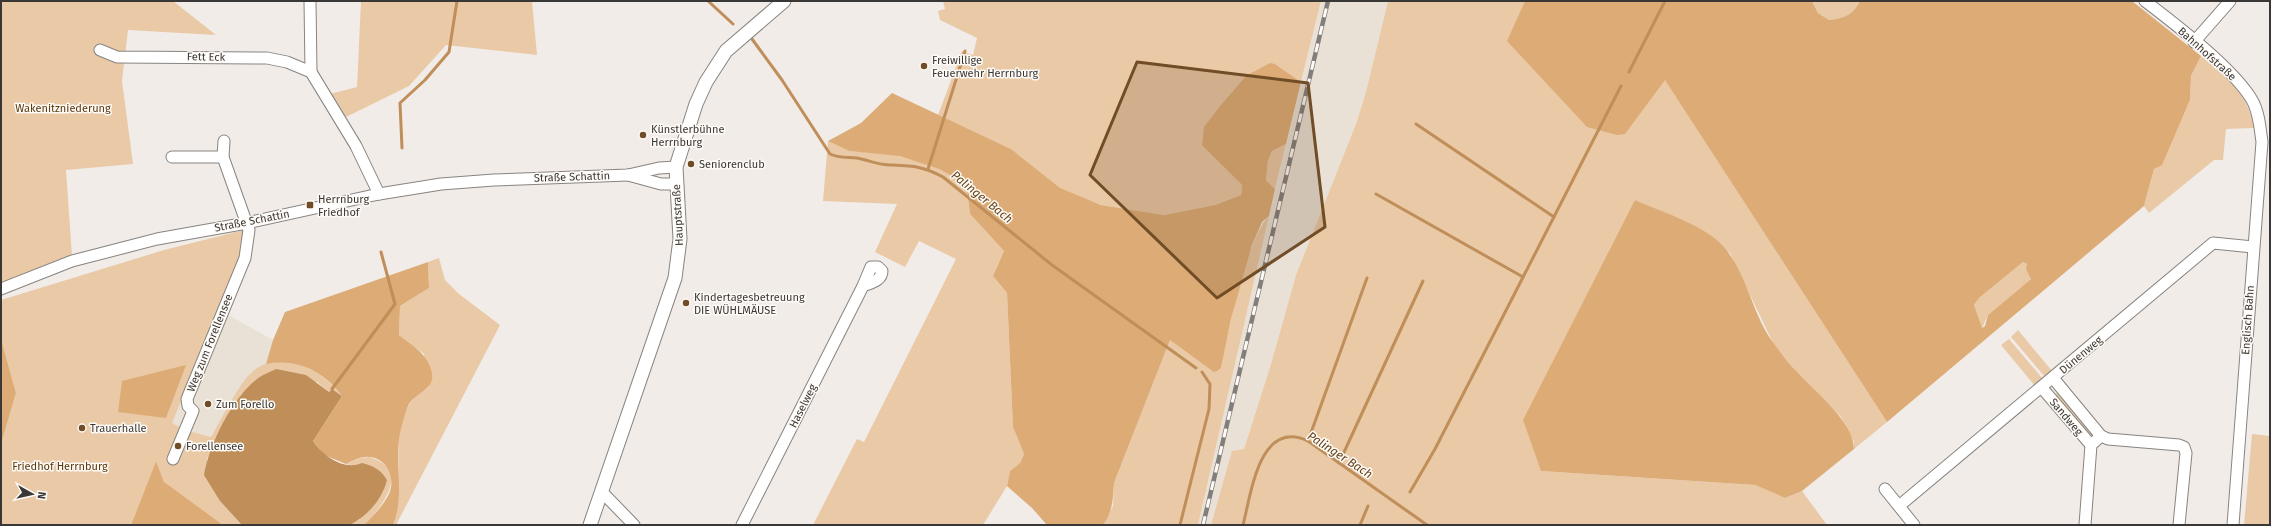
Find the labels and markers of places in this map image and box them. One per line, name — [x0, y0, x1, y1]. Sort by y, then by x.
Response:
place label: Freiwillige Feuerwehr Herrnburg — [932, 54, 1039, 80]
marker: Freiwillige Feuerwehr Herrnburg — [919, 61, 929, 71]
place label: Künstlerbühne Herrnburg — [651, 123, 724, 149]
marker: Künstlerbühne Herrnburg — [638, 130, 648, 140]
place label: Seniorenclub — [699, 158, 765, 171]
marker: Seniorenclub — [686, 159, 696, 169]
place label: Herrnburg Friedhof — [318, 193, 369, 219]
marker: Herrnburg Friedhof — [305, 200, 315, 210]
place label: Kindertagesbetreuung DIE WÜHLMÄUSE — [694, 291, 805, 317]
marker: Kindertagesbetreuung DIE WÜHLMÄUSE — [681, 298, 691, 308]
place label: Zum Forello — [216, 398, 274, 411]
marker: Zum Forello — [203, 399, 213, 409]
place label: Trauerhalle — [90, 422, 147, 435]
marker: Trauerhalle — [77, 423, 87, 433]
place label: Forellensee — [186, 440, 243, 453]
marker: Forellensee — [173, 441, 183, 451]

